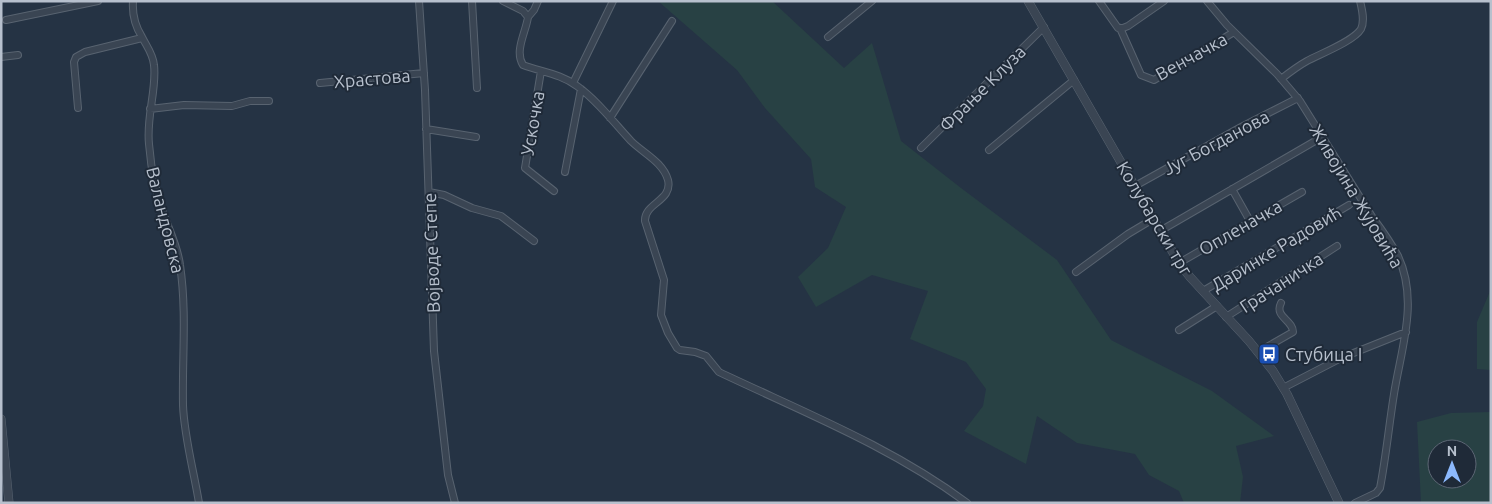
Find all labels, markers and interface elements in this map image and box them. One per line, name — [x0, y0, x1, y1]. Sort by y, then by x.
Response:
street label: Венчачка — [1152, 28, 1230, 84]
street label: Фрање Клуза — [935, 41, 1029, 135]
street label: Храстова — [333, 65, 411, 91]
street label: Ускочка — [516, 89, 548, 157]
street label: Југ Богданова — [1160, 106, 1272, 178]
street label: Живојина Жујовића — [1306, 120, 1408, 272]
street label: Колубарски трг — [1113, 158, 1197, 278]
street label: Валандовска — [143, 165, 189, 275]
street label: Војводе Степе — [419, 193, 443, 313]
street label: Опленачка — [1195, 195, 1285, 259]
street label: Даринке Радовић — [1207, 201, 1345, 295]
street label: Грачаничка — [1236, 248, 1326, 316]
bus stop icon: Стубица I — [1257, 342, 1281, 366]
place label: Стубица I — [1285, 344, 1362, 364]
north arrow — [1427, 439, 1477, 489]
text: N — [1447, 443, 1457, 459]

